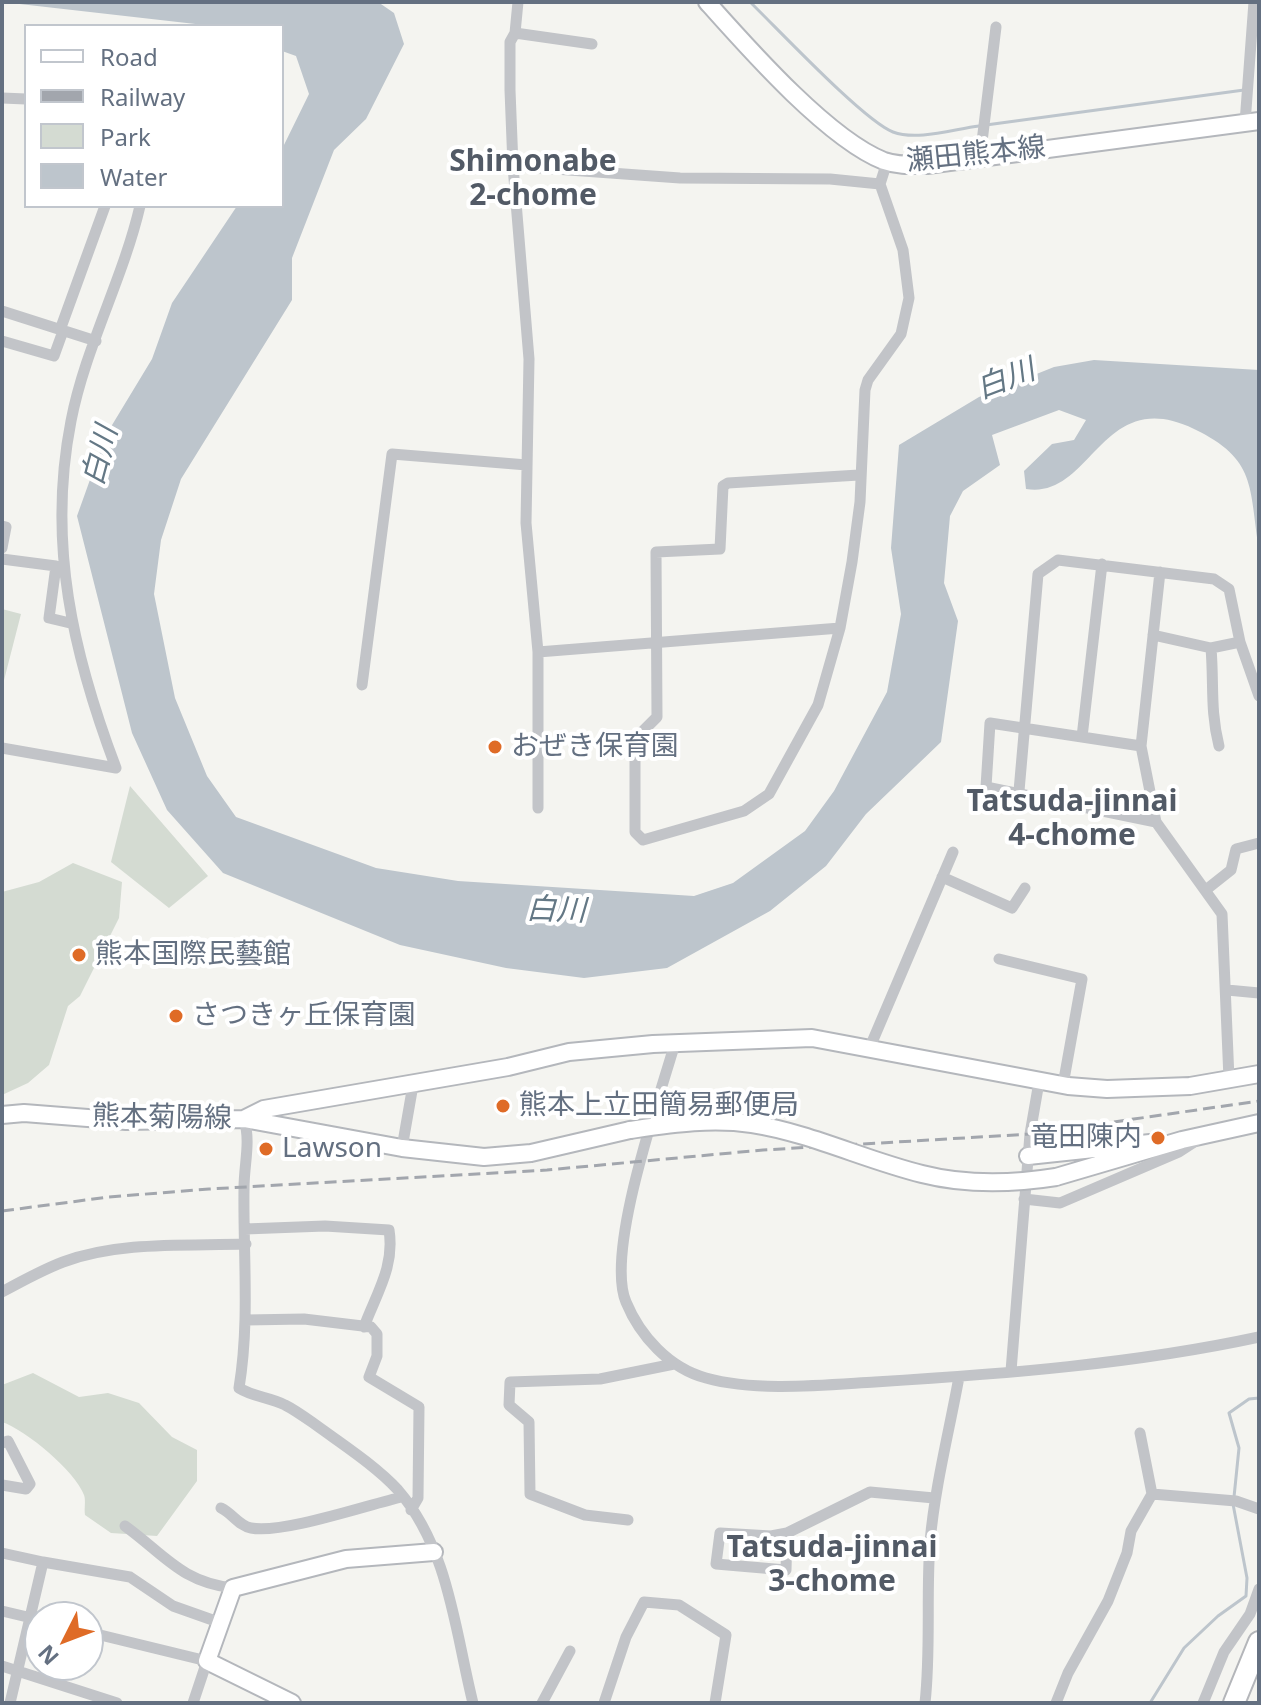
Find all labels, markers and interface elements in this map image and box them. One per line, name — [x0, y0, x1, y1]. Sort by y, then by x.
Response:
legend — [24, 24, 284, 208]
text: Road — [100, 40, 158, 73]
text: Railway — [100, 80, 185, 113]
text: Park — [100, 120, 151, 153]
street label: 瀬田熊本線 — [905, 131, 1047, 179]
district label: Shimonabe 2-chome — [449, 144, 617, 214]
text: Water — [100, 160, 167, 193]
water label: 白川 — [972, 352, 1040, 408]
water label: 白川 — [76, 422, 126, 490]
place label: おぜき保育園 — [511, 730, 679, 764]
marker: おぜき保育園 — [486, 738, 504, 756]
district label: Tatsuda-jinnai 4-chome — [967, 784, 1177, 854]
water label: 白川 — [525, 892, 587, 930]
place label: 熊本国際民藝館 — [95, 938, 291, 972]
marker: 熊本国際民藝館 — [70, 946, 88, 964]
place label: さつきヶ丘保育園 — [192, 999, 416, 1033]
marker: さつきヶ丘保育園 — [167, 1007, 185, 1025]
place label: 熊本上立田簡易郵便局 — [519, 1089, 799, 1123]
marker: 熊本上立田簡易郵便局 — [494, 1097, 512, 1115]
street label: 熊本菊陽線 — [92, 1100, 232, 1136]
place label: 竜田陳内 — [1030, 1121, 1142, 1155]
marker: 竜田陳内 — [1149, 1129, 1167, 1147]
place label: Lawson — [282, 1132, 382, 1166]
marker: Lawson — [257, 1140, 275, 1158]
district label: Tatsuda-jinnai 3-chome — [727, 1530, 937, 1600]
north arrow — [24, 1601, 104, 1681]
text: N — [31, 1639, 65, 1672]

